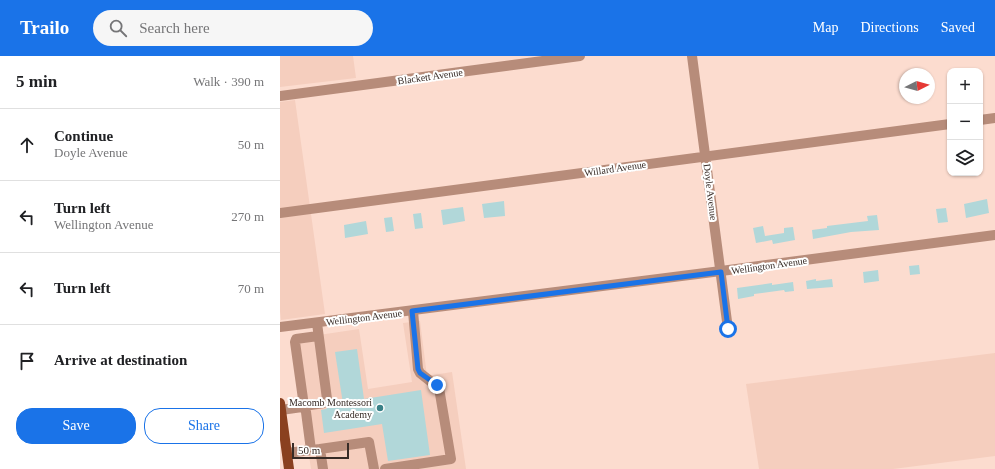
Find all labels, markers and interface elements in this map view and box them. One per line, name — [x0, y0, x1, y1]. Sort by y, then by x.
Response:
search box — [93, 10, 373, 46]
text: Trailo — [20, 17, 69, 38]
icon: search — [107, 17, 129, 39]
text: Search here — [139, 20, 210, 36]
text: Map — [813, 20, 838, 35]
text: Directions — [860, 20, 919, 35]
text: Saved — [941, 20, 975, 35]
street label: Blackett Avenue — [397, 66, 464, 87]
north arrow — [899, 68, 935, 104]
map controls — [947, 68, 983, 176]
button: + — [947, 68, 983, 104]
text: 5 min — [16, 72, 57, 91]
text: Walk · 390 m — [193, 74, 264, 89]
button: − — [947, 104, 983, 140]
text: Continue — [54, 128, 113, 144]
icon: ahead — [16, 134, 38, 156]
text: 50 m — [238, 137, 264, 152]
button: layers — [947, 140, 983, 176]
text: Doyle Avenue — [54, 145, 128, 160]
street label: Willard Avenue — [583, 159, 647, 178]
street label: Doyle Avenue — [702, 163, 719, 221]
text: Turn left — [54, 200, 111, 216]
icon: left — [16, 206, 38, 228]
text: 270 m — [231, 209, 264, 224]
text: Wellington Avenue — [54, 217, 153, 232]
street label: Wellington Avenue — [730, 255, 808, 276]
icon: left — [16, 278, 38, 300]
text: Turn left — [54, 280, 111, 296]
text: 70 m — [238, 281, 264, 296]
street label: Wellington Avenue — [325, 307, 403, 328]
route start — [719, 320, 737, 338]
icon: arrive — [16, 350, 38, 372]
text: Arrive at destination — [54, 352, 187, 368]
route end — [428, 376, 446, 394]
place label: Macomb Montessori Academy — [289, 397, 372, 420]
marker: Macomb Montessori Academy — [375, 403, 385, 413]
button: Save — [16, 408, 136, 444]
button: Share — [144, 408, 264, 444]
scale bar — [292, 441, 349, 460]
text: 50 m — [298, 444, 320, 456]

